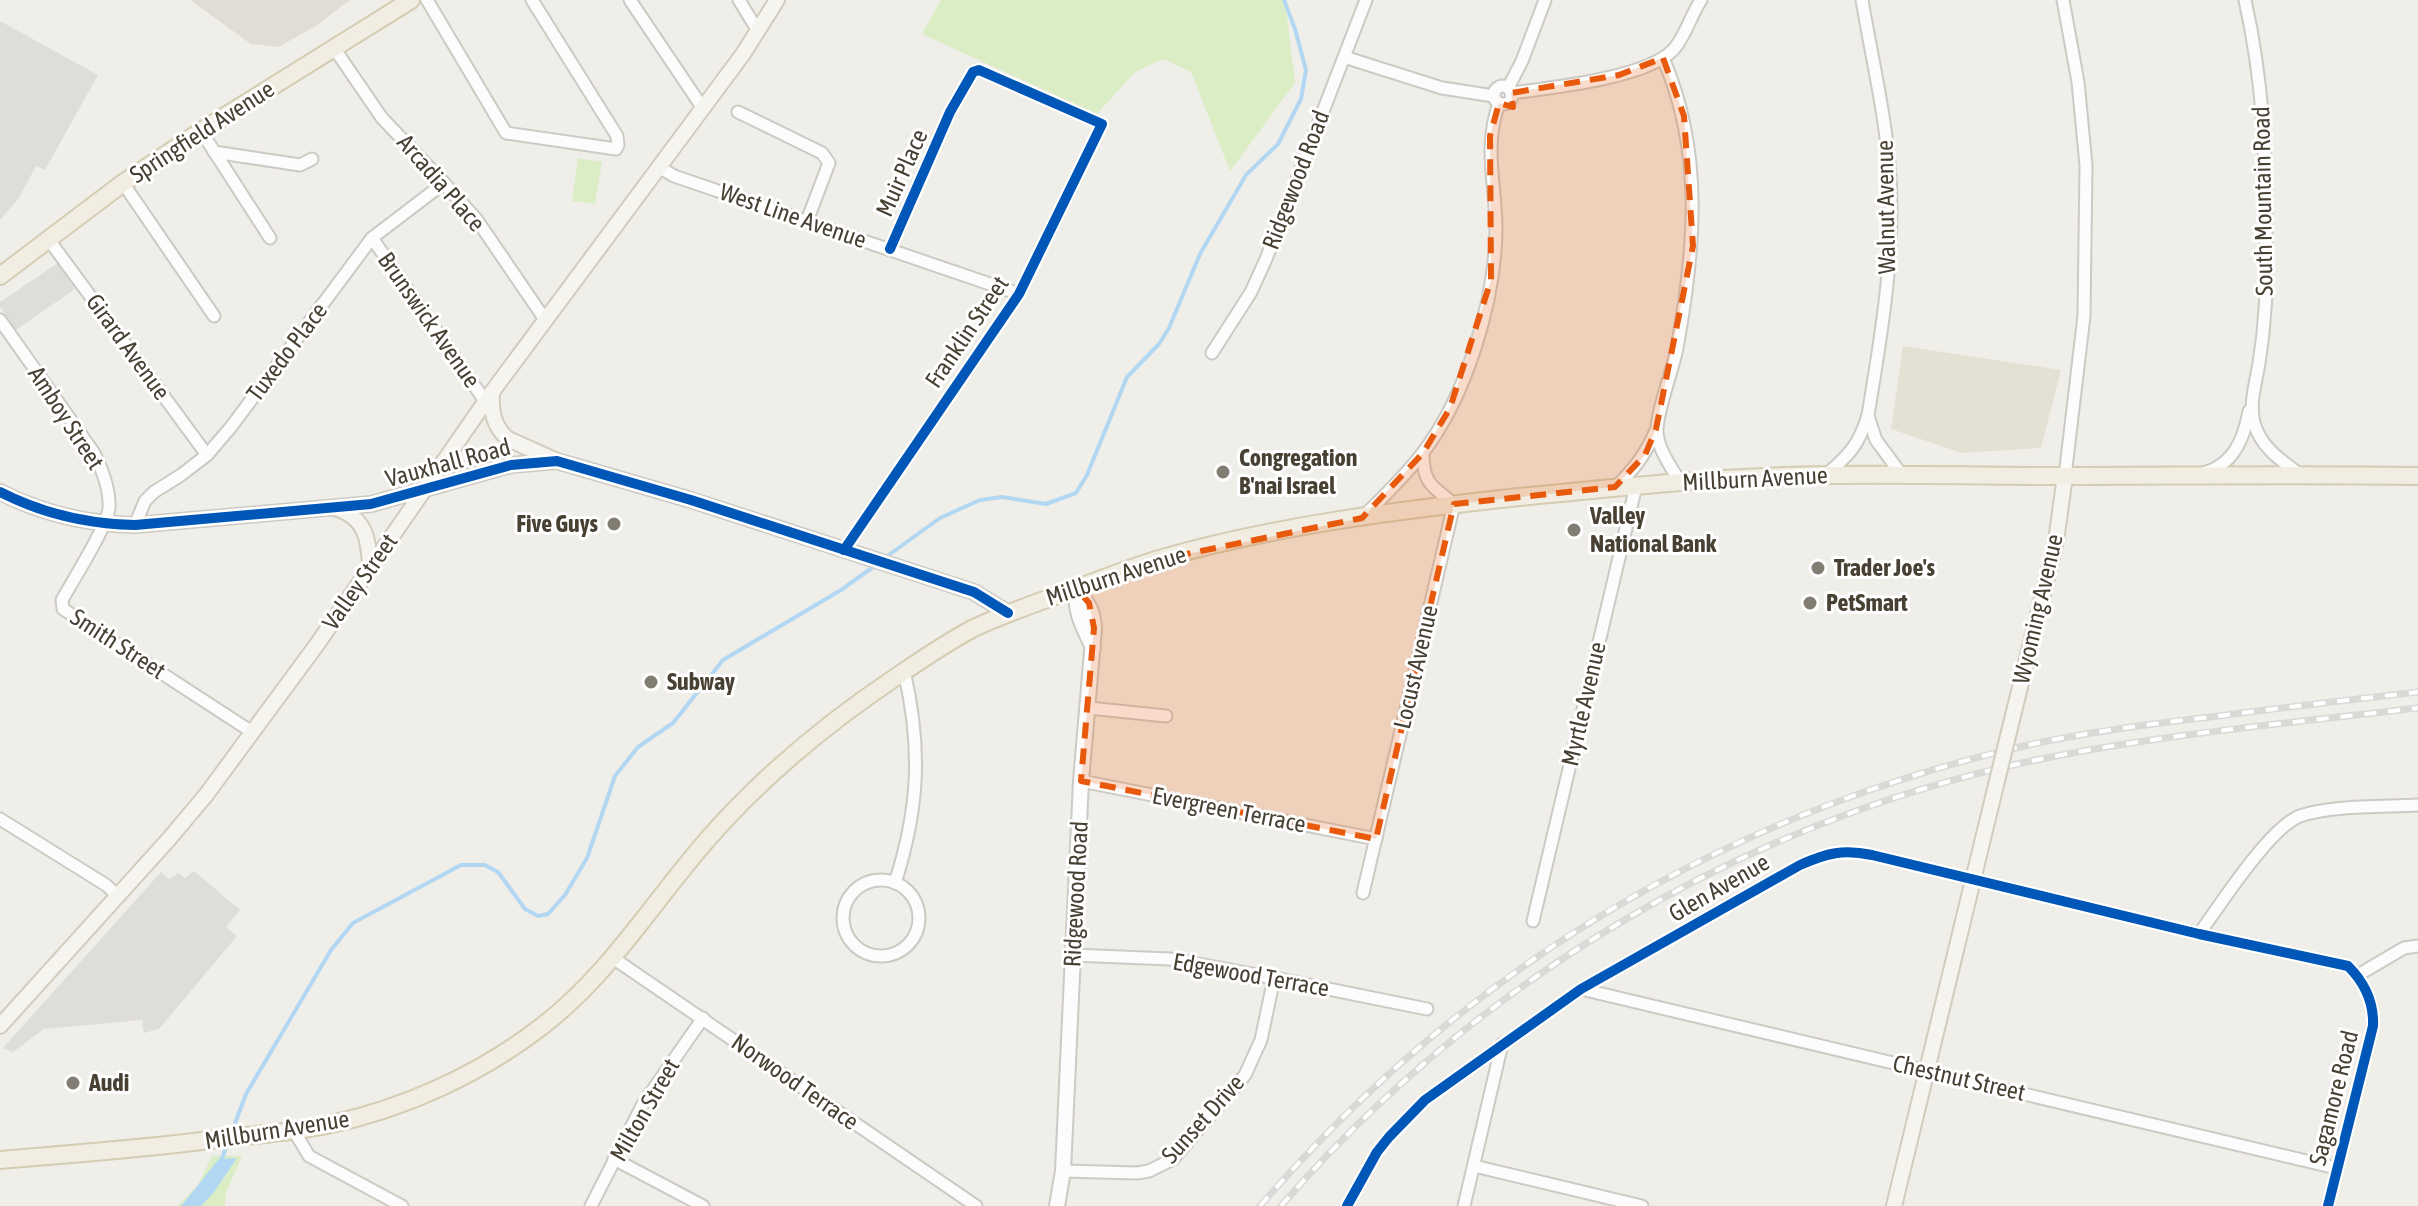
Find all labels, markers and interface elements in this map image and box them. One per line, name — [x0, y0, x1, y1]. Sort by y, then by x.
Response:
street label: Springfield Avenue — [125, 75, 279, 188]
street label: South Mountain Road — [2247, 106, 2278, 296]
street label: Ridgewood Road — [1257, 107, 1334, 253]
street label: Muir Place — [870, 125, 933, 221]
street label: Arcadia Place — [392, 129, 491, 237]
street label: Walnut Avenue — [1871, 140, 1900, 274]
street label: West Line Avenue — [716, 178, 870, 253]
street label: Brunswick Avenue — [373, 247, 486, 393]
street label: Franklin Street — [919, 271, 1014, 393]
street label: Girard Avenue — [81, 289, 176, 405]
street label: Tuxedo Place — [241, 297, 332, 406]
street label: Amboy Street — [23, 361, 110, 474]
street label: Vauxhall Road — [382, 433, 513, 492]
place label: Congregation B'nai Israel — [1239, 444, 1357, 499]
street label: Millburn Avenue — [1681, 461, 1828, 496]
marker: Congregation B'nai Israel — [1214, 463, 1232, 481]
place label: Valley National Bank — [1589, 502, 1717, 557]
place label: Five Guys — [516, 510, 599, 537]
marker: Five Guys — [605, 515, 623, 533]
marker: Valley National Bank — [1565, 521, 1583, 539]
street label: Valley Street — [317, 528, 403, 635]
street label: Wyoming Avenue — [2007, 531, 2068, 686]
street label: Millburn Avenue — [1042, 540, 1189, 611]
place label: Trader Joe's — [1834, 554, 1936, 581]
marker: Trader Joe's — [1809, 559, 1827, 577]
place label: PetSmart — [1826, 589, 1908, 616]
marker: PetSmart — [1801, 594, 1819, 612]
street label: Locust Avenue — [1388, 602, 1443, 731]
street label: Smith Street — [66, 603, 171, 684]
street label: Myrtle Avenue — [1556, 639, 1611, 769]
place label: Subway — [667, 668, 735, 695]
marker: Subway — [642, 673, 660, 691]
street label: Evergreen Terrace — [1150, 781, 1308, 838]
street label: Ridgewood Road — [1058, 820, 1093, 968]
street label: Glen Avenue — [1664, 848, 1774, 927]
street label: Edgewood Terrace — [1171, 947, 1331, 1002]
street label: Norwood Terrace — [727, 1028, 864, 1135]
street label: Sagamore Road — [2304, 1028, 2363, 1168]
street label: Chestnut Street — [1890, 1049, 2028, 1106]
street label: Milton Street — [605, 1054, 685, 1166]
place label: Audi — [88, 1069, 129, 1096]
street label: Sunset Drive — [1156, 1069, 1249, 1168]
marker: Audi — [64, 1074, 82, 1092]
street label: Millburn Avenue — [203, 1105, 351, 1154]

